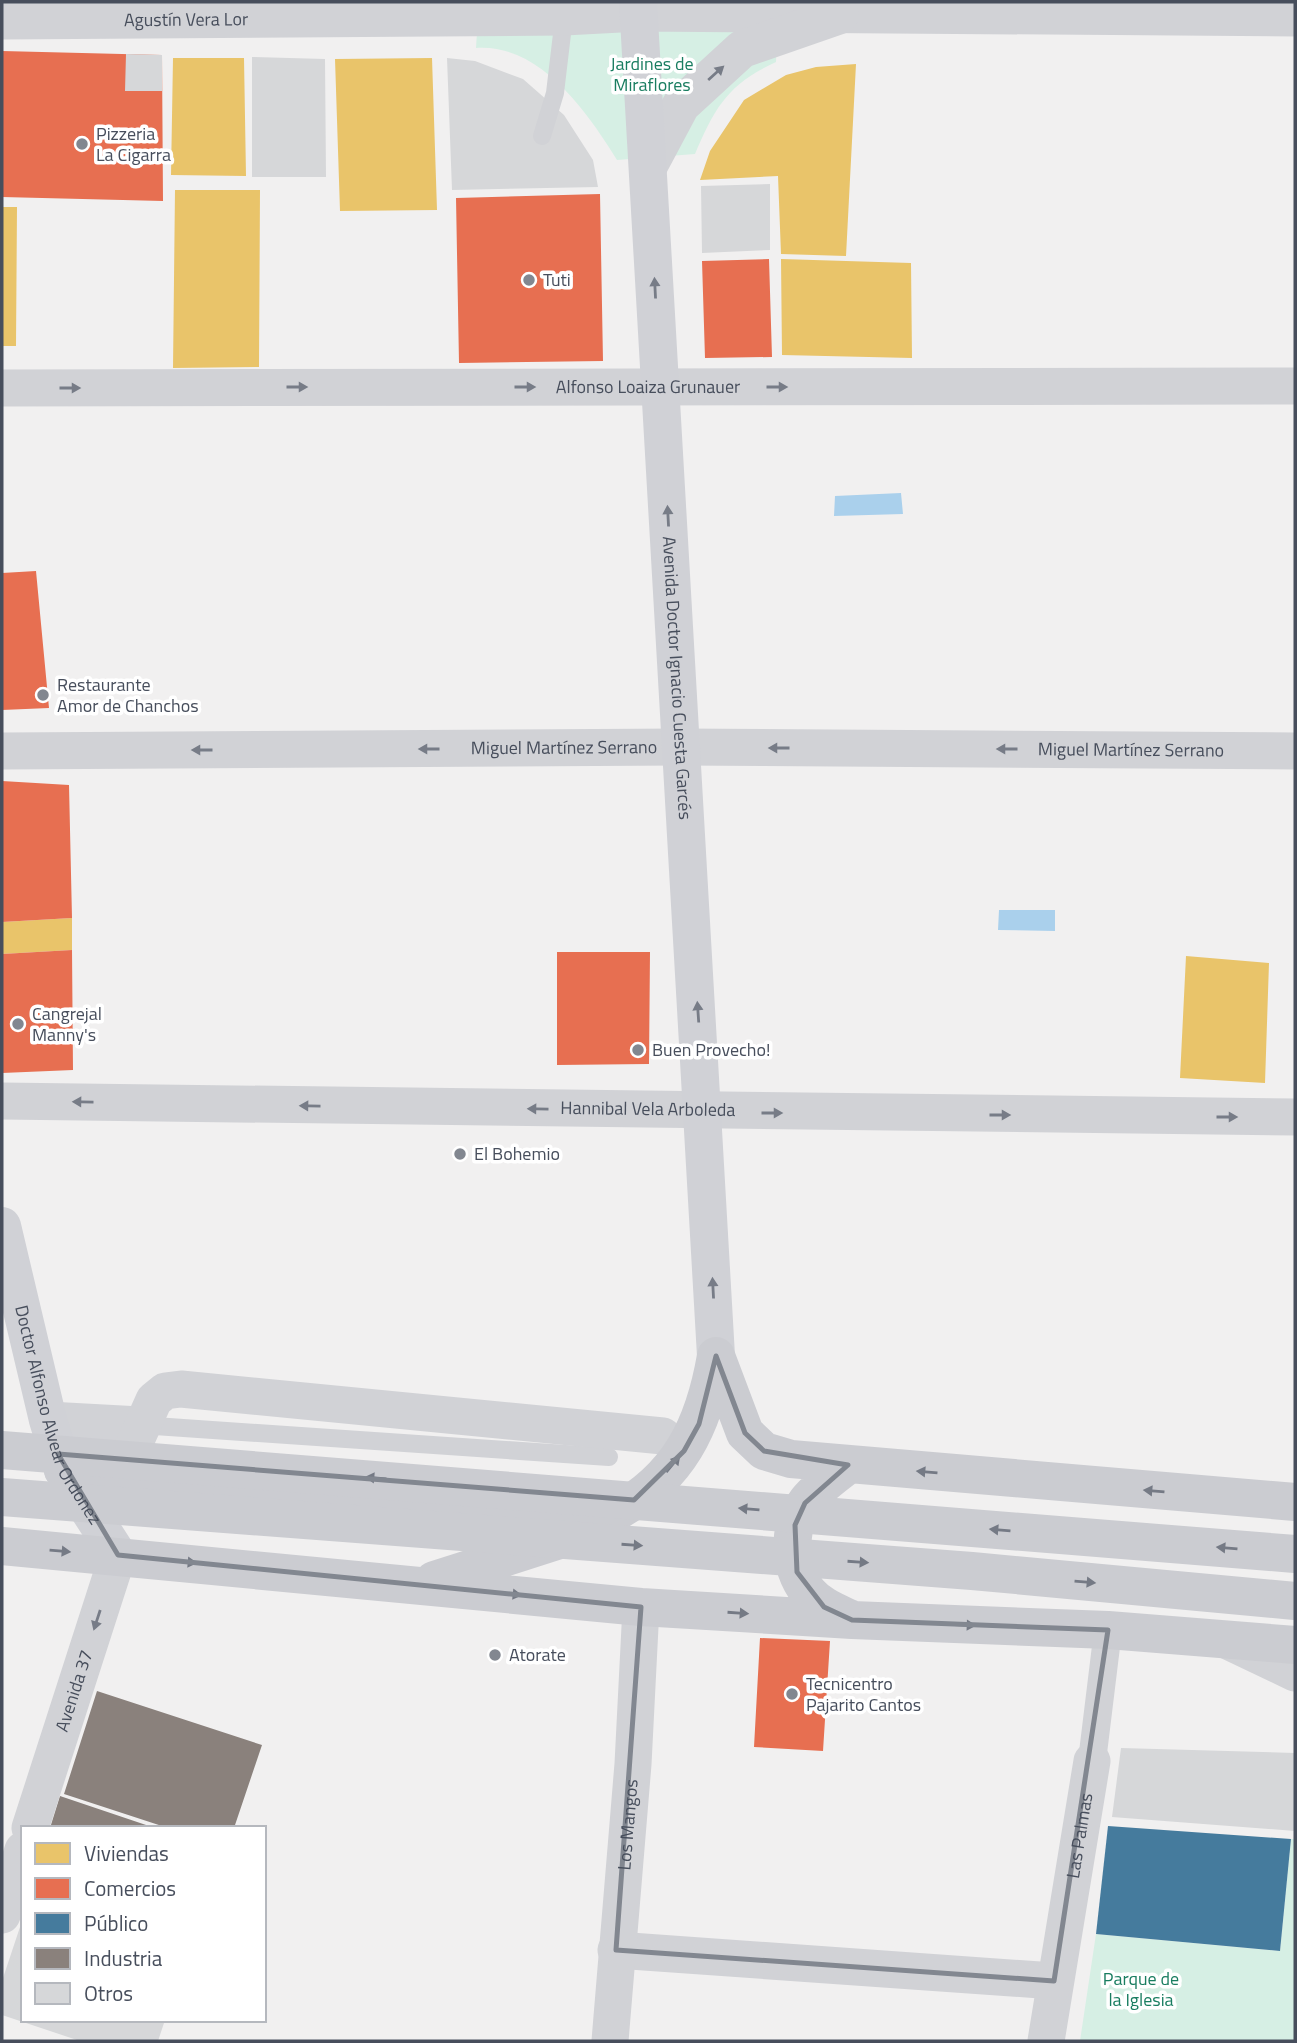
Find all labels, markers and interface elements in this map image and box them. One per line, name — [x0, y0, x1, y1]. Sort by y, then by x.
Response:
street label: Agustín Vera Lor — [124, 5, 248, 33]
park label: Jardines de Miraflores — [610, 50, 694, 98]
one-way arrow — [707, 66, 724, 82]
place label: Pizzeria La Cigarra — [96, 120, 171, 168]
marker: Pizzeria La Cigarra — [74, 136, 90, 152]
place label: Tuti — [543, 266, 571, 293]
marker: Tuti — [521, 272, 537, 288]
one-way arrow — [649, 277, 660, 299]
street label: Alfonso Loaiza Grunauer — [556, 373, 740, 400]
one-way arrow — [514, 381, 536, 393]
one-way arrow — [766, 381, 788, 393]
one-way arrow — [59, 382, 81, 394]
one-way arrow — [287, 382, 309, 393]
one-way arrow — [662, 504, 673, 526]
street label: Avenida Doctor Ignacio Cuesta Garcés — [656, 535, 699, 820]
place label: Restaurante Amor de Chanchos — [57, 671, 199, 719]
marker: Restaurante Amor de Chanchos — [35, 687, 51, 703]
street label: Miguel Martínez Serrano — [471, 733, 657, 761]
street label: Miguel Martínez Serrano — [1038, 735, 1224, 764]
one-way arrow — [768, 742, 790, 754]
one-way arrow — [418, 743, 440, 754]
one-way arrow — [995, 743, 1017, 755]
one-way arrow — [190, 744, 212, 756]
place label: Cangrejal Manny's — [32, 1000, 102, 1048]
one-way arrow — [692, 1000, 703, 1022]
marker: Cangrejal Manny's — [10, 1016, 26, 1032]
place label: Buen Provecho! — [652, 1036, 770, 1063]
marker: Buen Provecho! — [630, 1042, 646, 1058]
street label: Hannibal Vela Arboleda — [560, 1094, 736, 1123]
one-way arrow — [72, 1096, 94, 1108]
one-way arrow — [299, 1100, 321, 1112]
one-way arrow — [527, 1104, 549, 1115]
one-way arrow — [762, 1107, 784, 1119]
one-way arrow — [989, 1109, 1011, 1121]
one-way arrow — [1217, 1111, 1239, 1123]
place label: El Bohemio — [474, 1140, 560, 1167]
marker: El Bohemio — [452, 1146, 468, 1162]
one-way arrow — [707, 1276, 718, 1298]
street label: Doctor Alfonso Alvear Ordonez — [8, 1302, 109, 1530]
one-way arrow — [665, 1455, 681, 1473]
one-way arrow — [916, 1466, 938, 1477]
one-way arrow — [365, 1472, 387, 1483]
one-way arrow — [1143, 1485, 1165, 1496]
one-way arrow — [738, 1503, 760, 1514]
one-way arrow — [989, 1524, 1011, 1535]
one-way arrow — [621, 1540, 643, 1551]
one-way arrow — [1216, 1542, 1238, 1553]
one-way arrow — [49, 1545, 71, 1556]
one-way arrow — [175, 1557, 197, 1568]
one-way arrow — [848, 1557, 870, 1568]
one-way arrow — [1074, 1577, 1096, 1588]
one-way arrow — [500, 1588, 522, 1599]
one-way arrow — [727, 1608, 749, 1619]
one-way arrow — [91, 1610, 102, 1631]
one-way arrow — [954, 1619, 976, 1630]
place label: Atorate — [509, 1641, 566, 1668]
street label: Avenida 37 — [48, 1647, 99, 1735]
marker: Atorate — [487, 1647, 503, 1663]
place label: Tecnicentro Pajarito Cantos — [806, 1670, 921, 1718]
marker: Tecnicentro Pajarito Cantos — [784, 1686, 800, 1702]
street label: Los Mangos — [610, 1778, 645, 1871]
street label: Las Palmas — [1059, 1791, 1100, 1880]
legend — [21, 1826, 266, 2022]
text: Viviendas — [84, 1837, 169, 1869]
text: Comercios — [84, 1872, 176, 1904]
text: Público — [84, 1907, 148, 1939]
text: Industria — [84, 1942, 163, 1974]
park label: Parque de la Iglesia — [1103, 1965, 1179, 2013]
text: Otros — [84, 1977, 133, 2009]

